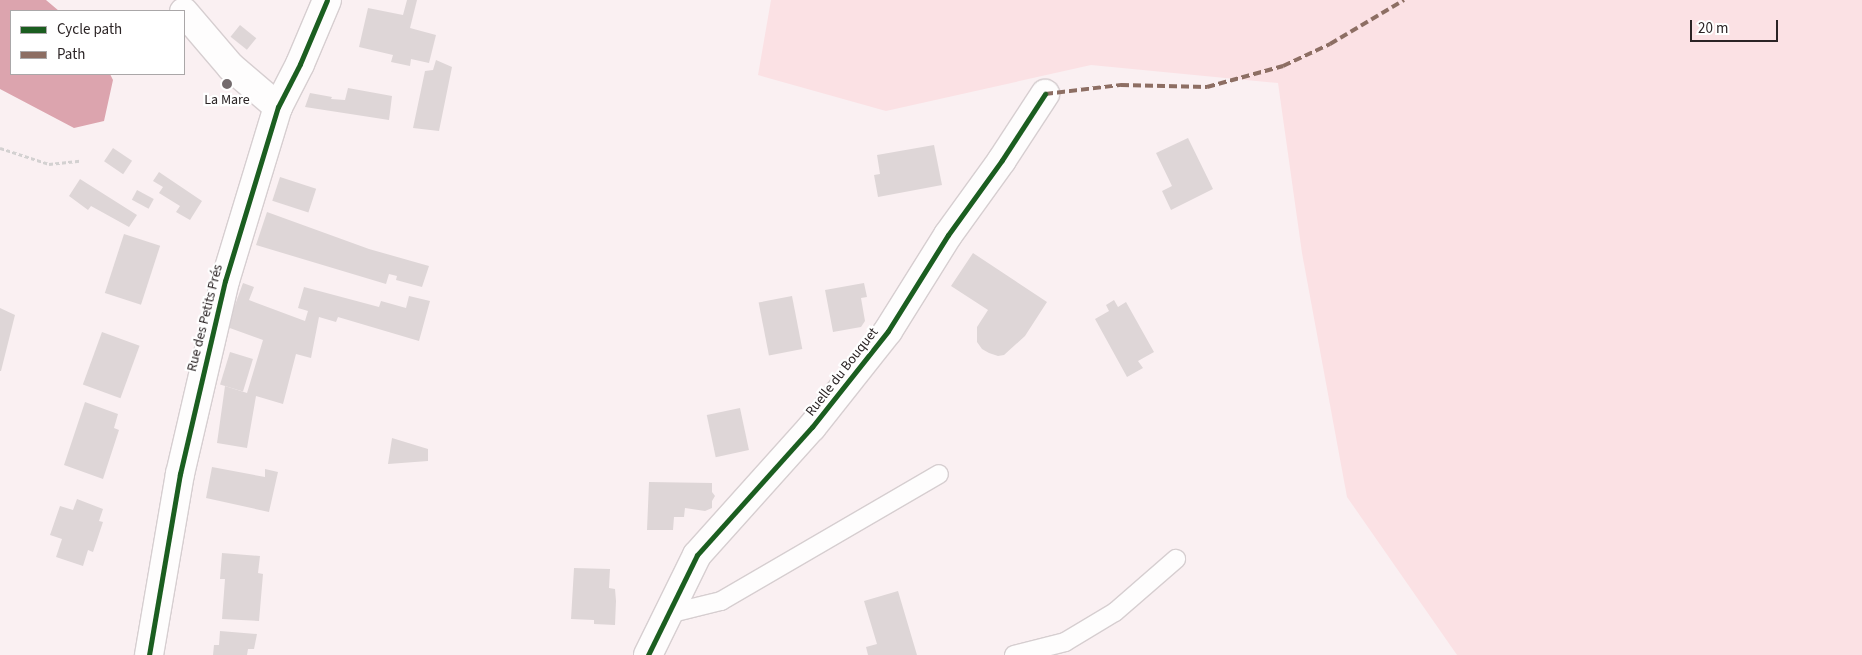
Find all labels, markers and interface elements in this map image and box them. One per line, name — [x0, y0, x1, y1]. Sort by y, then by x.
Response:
legend — [10, 10, 185, 75]
scale bar — [1692, 10, 1780, 42]
text: 20 m — [1698, 18, 1728, 39]
text: Cycle path — [57, 19, 122, 40]
text: Path — [57, 44, 85, 65]
marker: La Mare — [221, 78, 233, 90]
place label: La Mare — [204, 92, 250, 108]
street label: Rue des Petits Prés — [184, 263, 226, 373]
street label: Ruelle du Bouquet — [802, 324, 882, 420]

